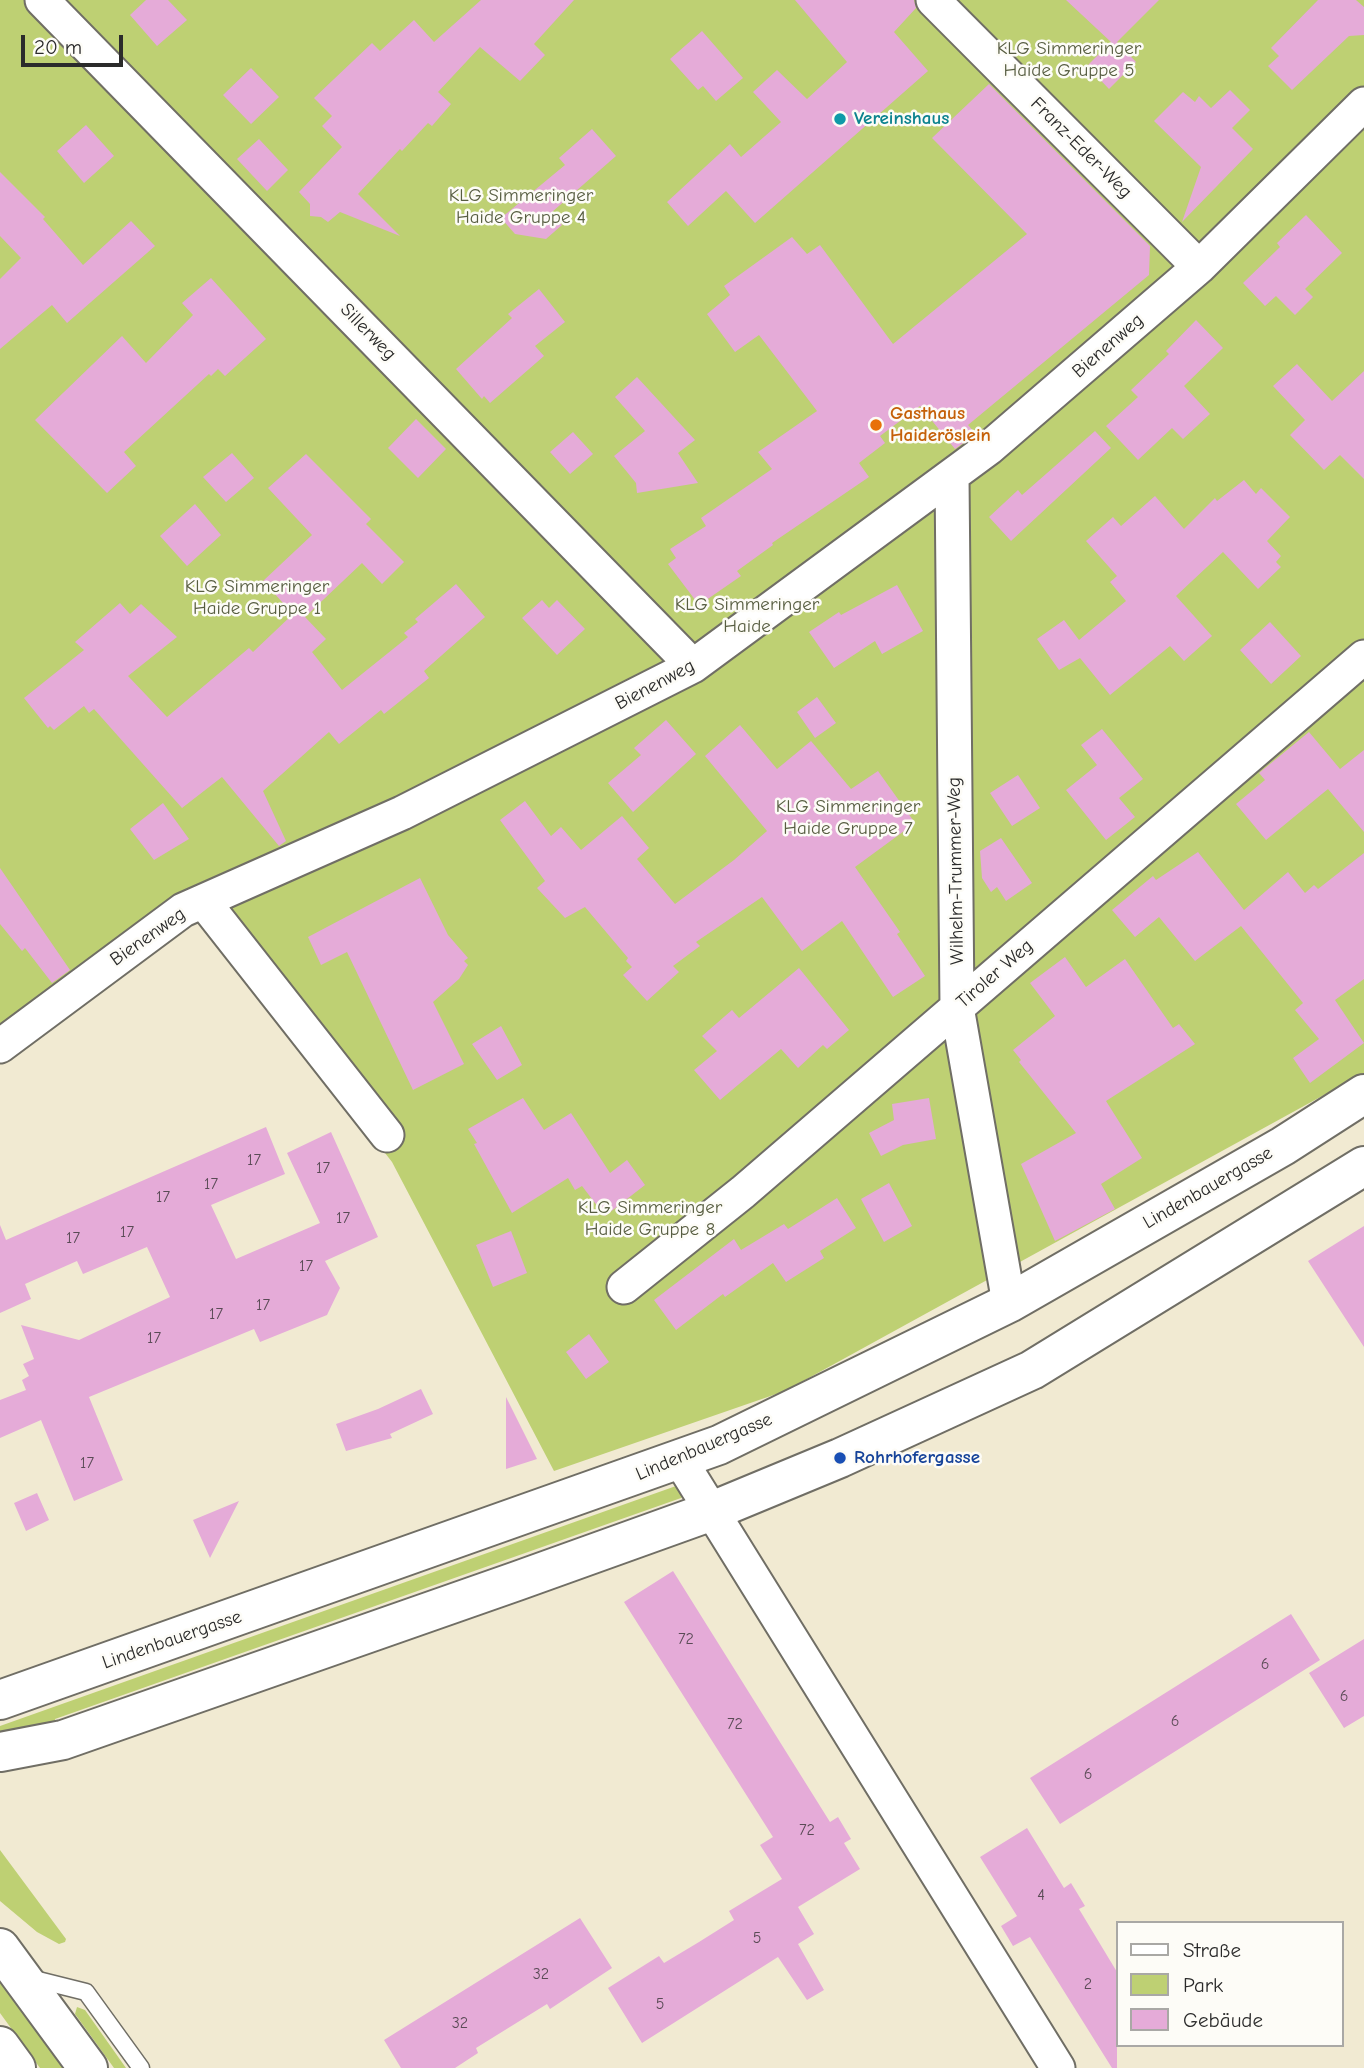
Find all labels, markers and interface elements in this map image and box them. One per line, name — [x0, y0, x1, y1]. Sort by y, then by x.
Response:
scale bar — [24, 21, 126, 65]
text: 20 m — [34, 35, 82, 59]
park label: KLG Simmeringer Haide Gruppe 5 — [997, 38, 1141, 82]
street label: Franz-Eder-Weg — [1026, 93, 1136, 203]
place label: Vereinshaus — [854, 108, 949, 130]
marker: Vereinshaus — [832, 111, 848, 127]
park label: KLG Simmeringer Haide Gruppe 4 — [449, 185, 593, 229]
street label: Sillerweg — [335, 299, 401, 365]
street label: Bienenweg — [1068, 309, 1148, 383]
place label: Gasthaus Haideröslein — [890, 403, 991, 447]
marker: Gasthaus Haideröslein — [868, 417, 884, 433]
park label: KLG Simmeringer Haide Gruppe 1 — [185, 576, 329, 620]
park label: KLG Simmeringer Haide — [675, 594, 819, 638]
street label: Bienenweg — [611, 655, 699, 715]
street label: Wilhelm-Trummer-Weg — [943, 777, 969, 965]
park label: KLG Simmeringer Haide Gruppe 7 — [776, 796, 920, 840]
street label: Bienenweg — [106, 903, 190, 971]
street label: Tiroler Weg — [952, 935, 1038, 1013]
street label: Lindenbauergasse — [1139, 1142, 1277, 1234]
house number: 17 — [247, 1150, 261, 1170]
house number: 17 — [316, 1158, 330, 1178]
house number: 17 — [204, 1174, 218, 1194]
house number: 17 — [156, 1187, 170, 1207]
park label: KLG Simmeringer Haide Gruppe 8 — [578, 1197, 722, 1241]
house number: 17 — [336, 1208, 350, 1228]
house number: 17 — [120, 1222, 134, 1242]
house number: 17 — [66, 1228, 80, 1248]
house number: 17 — [299, 1256, 313, 1276]
house number: 17 — [256, 1295, 270, 1315]
house number: 17 — [209, 1304, 223, 1324]
house number: 17 — [147, 1328, 161, 1348]
street label: Lindenbauergasse — [632, 1408, 776, 1486]
place label: Rohrhofergasse — [854, 1447, 980, 1469]
marker: Rohrhofergasse — [832, 1450, 848, 1466]
house number: 17 — [80, 1453, 94, 1473]
street label: Lindenbauergasse — [99, 1605, 245, 1675]
house number: 72 — [678, 1629, 694, 1649]
house number: 6 — [1261, 1654, 1269, 1674]
house number: 6 — [1340, 1686, 1348, 1706]
house number: 6 — [1171, 1711, 1179, 1731]
house number: 72 — [727, 1714, 743, 1734]
house number: 6 — [1084, 1764, 1092, 1784]
house number: 72 — [799, 1820, 815, 1840]
house number: 4 — [1037, 1885, 1045, 1905]
legend — [1116, 1921, 1343, 2047]
house number: 5 — [753, 1928, 761, 1948]
text: Straße — [1183, 1938, 1241, 1962]
house number: 32 — [533, 1964, 549, 1984]
text: Park — [1183, 1973, 1223, 1997]
house number: 2 — [1084, 1974, 1092, 1994]
house number: 5 — [656, 1994, 664, 2014]
text: Gebäude — [1183, 2008, 1263, 2032]
house number: 32 — [452, 2013, 468, 2033]

